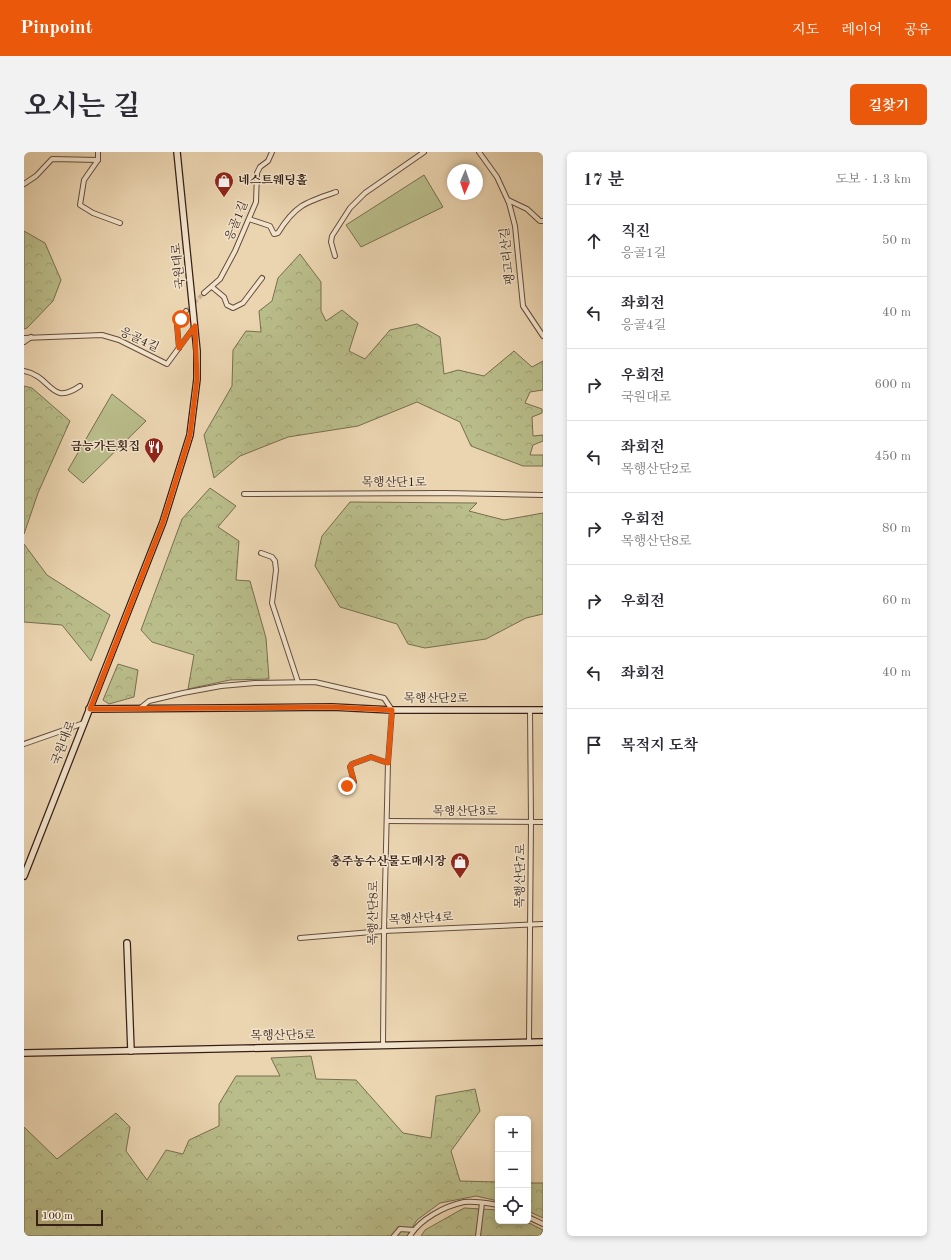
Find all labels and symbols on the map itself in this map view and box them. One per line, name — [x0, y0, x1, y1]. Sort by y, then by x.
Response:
north arrow — [447, 164, 483, 200]
shop icon: 네스트웨딩홀 — [213, 170, 235, 198]
place label: 네스트웨딩홀 — [238, 173, 308, 187]
street label: 응골1길 — [223, 199, 250, 243]
street label: 팽고리산길 — [498, 227, 517, 286]
street label: 국원대로 — [170, 242, 187, 290]
route start — [172, 310, 190, 328]
street label: 응골4길 — [118, 325, 161, 354]
restaurant icon: 금능가든횟집 — [143, 436, 165, 464]
place label: 금능가든횟집 — [70, 439, 140, 453]
street label: 목행산단1로 — [362, 476, 427, 489]
street label: 목행산단2로 — [404, 692, 469, 705]
street label: 국원대로 — [49, 718, 78, 767]
route end — [338, 777, 356, 795]
street label: 목행산단3로 — [433, 805, 498, 818]
street label: 목행산단7로 — [513, 843, 528, 909]
shop icon: 충주농수산물도매시장 — [449, 851, 471, 879]
place label: 충주농수산물도매시장 — [330, 854, 446, 868]
street label: 목행산단8로 — [366, 880, 381, 946]
street label: 목행산단4로 — [388, 910, 454, 927]
street label: 목행산단5로 — [250, 1028, 316, 1043]
scale bar — [36, 1208, 103, 1227]

